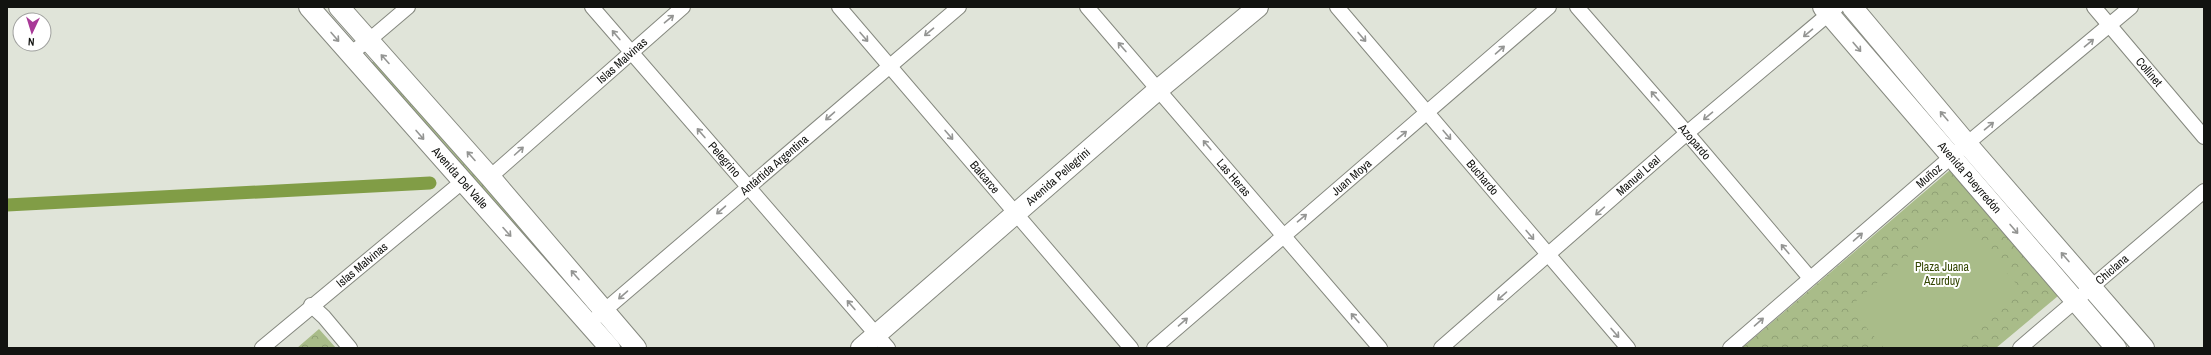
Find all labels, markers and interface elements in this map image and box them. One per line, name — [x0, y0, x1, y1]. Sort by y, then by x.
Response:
north arrow — [12, 12, 52, 52]
one-way arrow — [664, 14, 674, 23]
one-way arrow — [924, 28, 935, 37]
one-way arrow — [1803, 28, 1814, 37]
one-way arrow — [611, 29, 620, 40]
one-way arrow — [330, 31, 339, 42]
one-way arrow — [859, 31, 868, 41]
one-way arrow — [1358, 31, 1367, 42]
street label: Islas Malvinas — [593, 34, 651, 87]
text: N — [28, 35, 35, 49]
one-way arrow — [2083, 38, 2094, 47]
one-way arrow — [1118, 42, 1127, 52]
one-way arrow — [1853, 42, 1862, 53]
one-way arrow — [1495, 45, 1505, 54]
one-way arrow — [380, 54, 389, 65]
street label: Collinet — [2132, 54, 2166, 90]
one-way arrow — [1651, 91, 1660, 102]
one-way arrow — [1703, 111, 1714, 120]
one-way arrow — [1939, 111, 1948, 121]
one-way arrow — [825, 112, 836, 121]
street label: Azopardo — [1674, 120, 1714, 163]
one-way arrow — [1983, 121, 1994, 130]
one-way arrow — [696, 128, 705, 138]
one-way arrow — [416, 129, 425, 140]
one-way arrow — [944, 130, 954, 140]
one-way arrow — [1396, 130, 1407, 139]
one-way arrow — [1443, 130, 1451, 141]
street label: Antártida Argentina — [736, 131, 812, 200]
street label: Pelegrino — [705, 138, 744, 181]
street label: Avenida Pueyrredón — [1934, 138, 2005, 217]
one-way arrow — [1202, 140, 1211, 150]
street label: Avenida Del Valle — [428, 143, 492, 212]
street label: Avenida Pellegrini — [1022, 144, 1094, 210]
one-way arrow — [514, 147, 525, 156]
one-way arrow — [467, 151, 476, 161]
street label: Manuel Leal — [1613, 152, 1664, 199]
street label: Las Heras — [1213, 155, 1254, 200]
street label: Juan Moya — [1328, 155, 1375, 199]
street label: Buchardo — [1463, 156, 1502, 199]
street label: Balcarce — [966, 157, 1003, 197]
street label: Muñoz — [1913, 160, 1945, 192]
one-way arrow — [716, 206, 726, 215]
one-way arrow — [1595, 206, 1605, 215]
one-way arrow — [1297, 214, 1307, 223]
one-way arrow — [2009, 223, 2018, 233]
one-way arrow — [502, 227, 511, 237]
one-way arrow — [1526, 230, 1535, 240]
one-way arrow — [1853, 233, 1863, 242]
street label: Islas Malvinas — [333, 239, 391, 291]
one-way arrow — [1780, 243, 1789, 254]
street label: Chiclana — [2092, 250, 2132, 288]
one-way arrow — [2060, 252, 2069, 262]
park label: Plaza Juana Azurduy — [1915, 259, 1970, 289]
one-way arrow — [571, 270, 580, 281]
one-way arrow — [618, 290, 628, 299]
one-way arrow — [1497, 292, 1507, 301]
one-way arrow — [846, 299, 855, 310]
one-way arrow — [1351, 314, 1360, 324]
one-way arrow — [1178, 318, 1188, 327]
one-way arrow — [1754, 318, 1765, 327]
one-way arrow — [1611, 328, 1620, 339]

